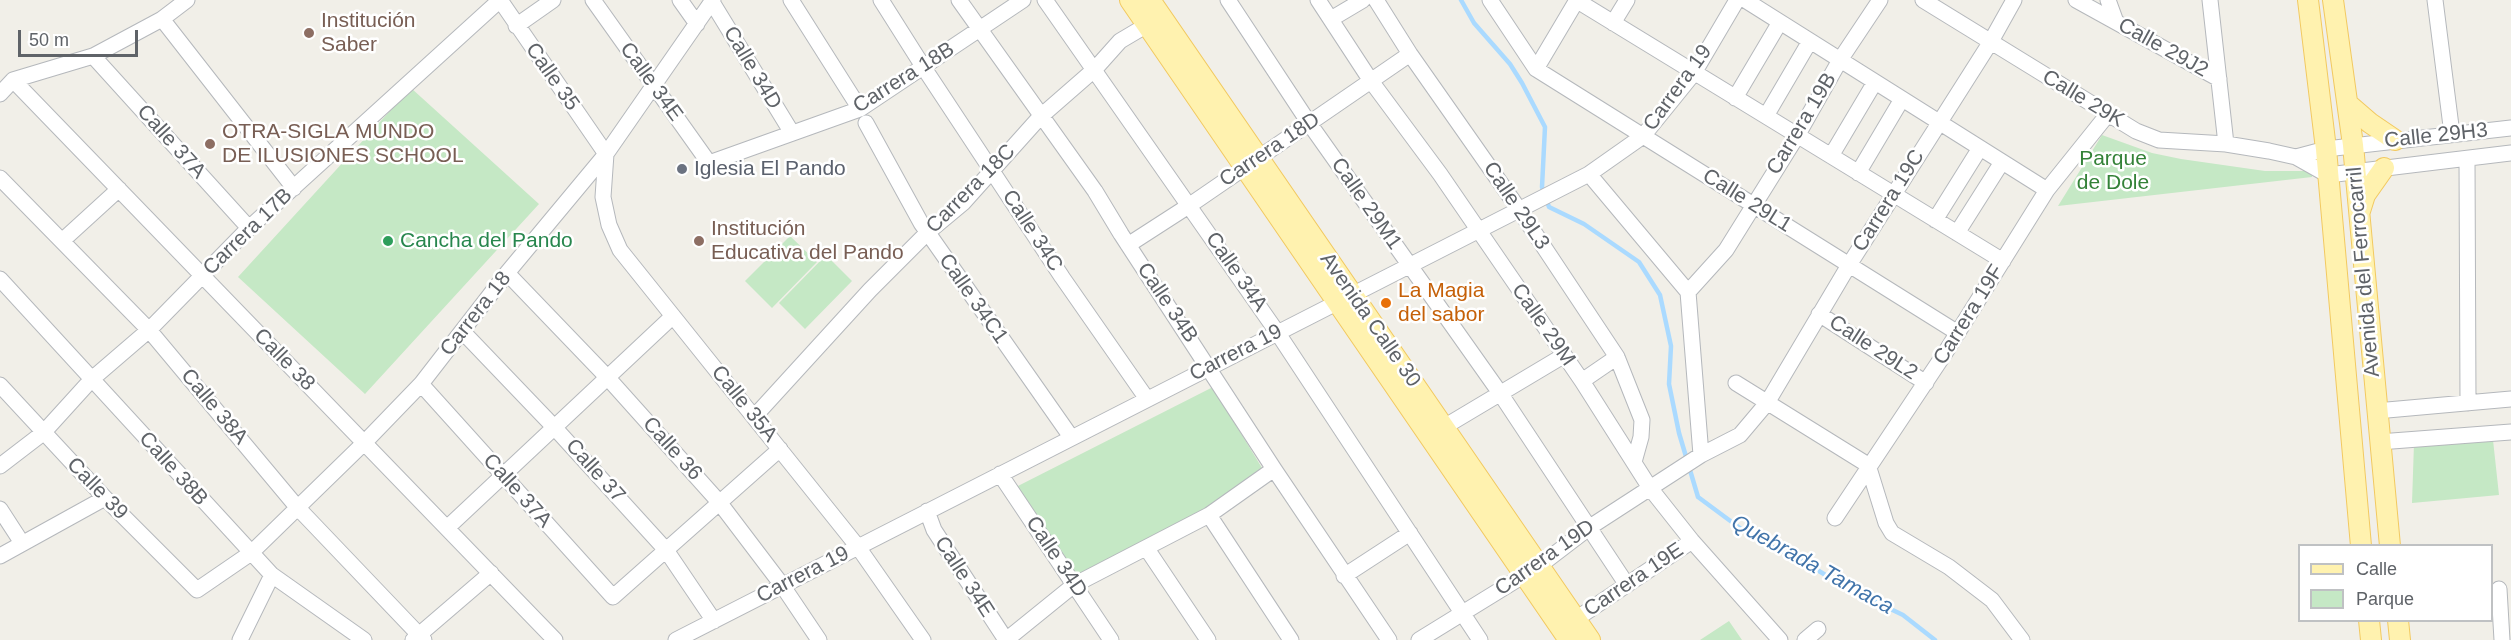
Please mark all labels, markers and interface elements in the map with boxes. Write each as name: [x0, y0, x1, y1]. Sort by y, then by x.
place label: Institución Saber: [321, 8, 416, 58]
street label: Calle 29J2: [2113, 13, 2213, 83]
scale bar: [21, 18, 141, 56]
street label: Calle 34D: [717, 22, 787, 114]
marker: Institución Saber: [302, 26, 316, 40]
text: 50 m: [29, 30, 69, 50]
street label: Carrera 18B: [849, 37, 959, 119]
street label: Calle 35: [520, 38, 584, 116]
street label: Calle 34E: [614, 38, 688, 126]
street label: Carrera 19: [1638, 40, 1718, 136]
street label: Calle 29K: [2037, 65, 2129, 133]
street label: Carrera 19B: [1762, 68, 1842, 180]
street label: Calle 37A: [131, 100, 211, 184]
street label: Carrera 18D: [1215, 107, 1325, 193]
street label: Calle 29H3: [2383, 118, 2489, 154]
place label: OTRA-SIGLA MUNDO DE ILUSIONES SCHOOL: [222, 119, 464, 169]
marker: OTRA-SIGLA MUNDO DE ILUSIONES SCHOOL: [203, 137, 217, 151]
street label: Carrera 18C: [921, 139, 1021, 239]
street label: Carrera 19C: [1848, 145, 1930, 257]
park label: Parque de Dole: [2077, 146, 2149, 196]
street label: Calle 29M1: [1325, 153, 1407, 255]
place label: Iglesia El Pando: [694, 156, 846, 182]
street label: Calle 29L3: [1477, 157, 1555, 255]
marker: Iglesia El Pando: [675, 162, 689, 176]
street label: Calle 29L1: [1698, 164, 1796, 238]
street label: Avenida del Ferrocarril: [2342, 166, 2386, 378]
street label: Carrera 17B: [198, 183, 298, 281]
street label: Calle 34C: [996, 185, 1068, 277]
place label: Institución Educativa del Pando: [711, 216, 904, 266]
street label: Calle 34A: [1200, 227, 1272, 317]
place label: Cancha del Pando: [400, 228, 573, 254]
marker: Cancha del Pando: [381, 234, 395, 248]
marker: Institución Educativa del Pando: [692, 234, 706, 248]
street label: Avenida Calle 30: [1314, 248, 1426, 392]
street label: Calle 34C1: [933, 249, 1013, 349]
street label: Calle 34B: [1131, 258, 1203, 348]
street label: Carrera 19F: [1928, 260, 2010, 370]
street label: Carrera 18: [435, 267, 517, 361]
place label: La Magia del sabor: [1398, 278, 1484, 328]
street label: Calle 29M: [1506, 279, 1580, 371]
marker: La Magia del sabor: [1379, 296, 1393, 310]
street label: Calle 29L2: [1824, 310, 1922, 386]
street label: Carrera 19: [1186, 319, 1286, 387]
street label: Calle 38: [248, 324, 320, 396]
street label: Calle 35A: [706, 361, 782, 447]
street label: Calle 38A: [175, 364, 253, 450]
street label: Calle 36: [637, 412, 707, 486]
street label: Calle 38B: [133, 427, 213, 511]
street label: Calle 37: [560, 434, 630, 508]
street label: Calle 37A: [477, 449, 557, 533]
street label: Calle 39: [61, 453, 133, 525]
water label: Quebrada Tamaca: [1726, 509, 1898, 621]
street label: Calle 34D: [1020, 512, 1092, 602]
street label: Carrera 19D: [1490, 515, 1600, 601]
street label: Calle 34E: [929, 532, 999, 622]
street label: Carrera 19E: [1580, 538, 1688, 622]
street label: Carrera 19: [753, 541, 853, 609]
legend: [2298, 544, 2493, 622]
text: Calle: [2356, 559, 2397, 579]
text: Parque: [2356, 589, 2414, 609]

